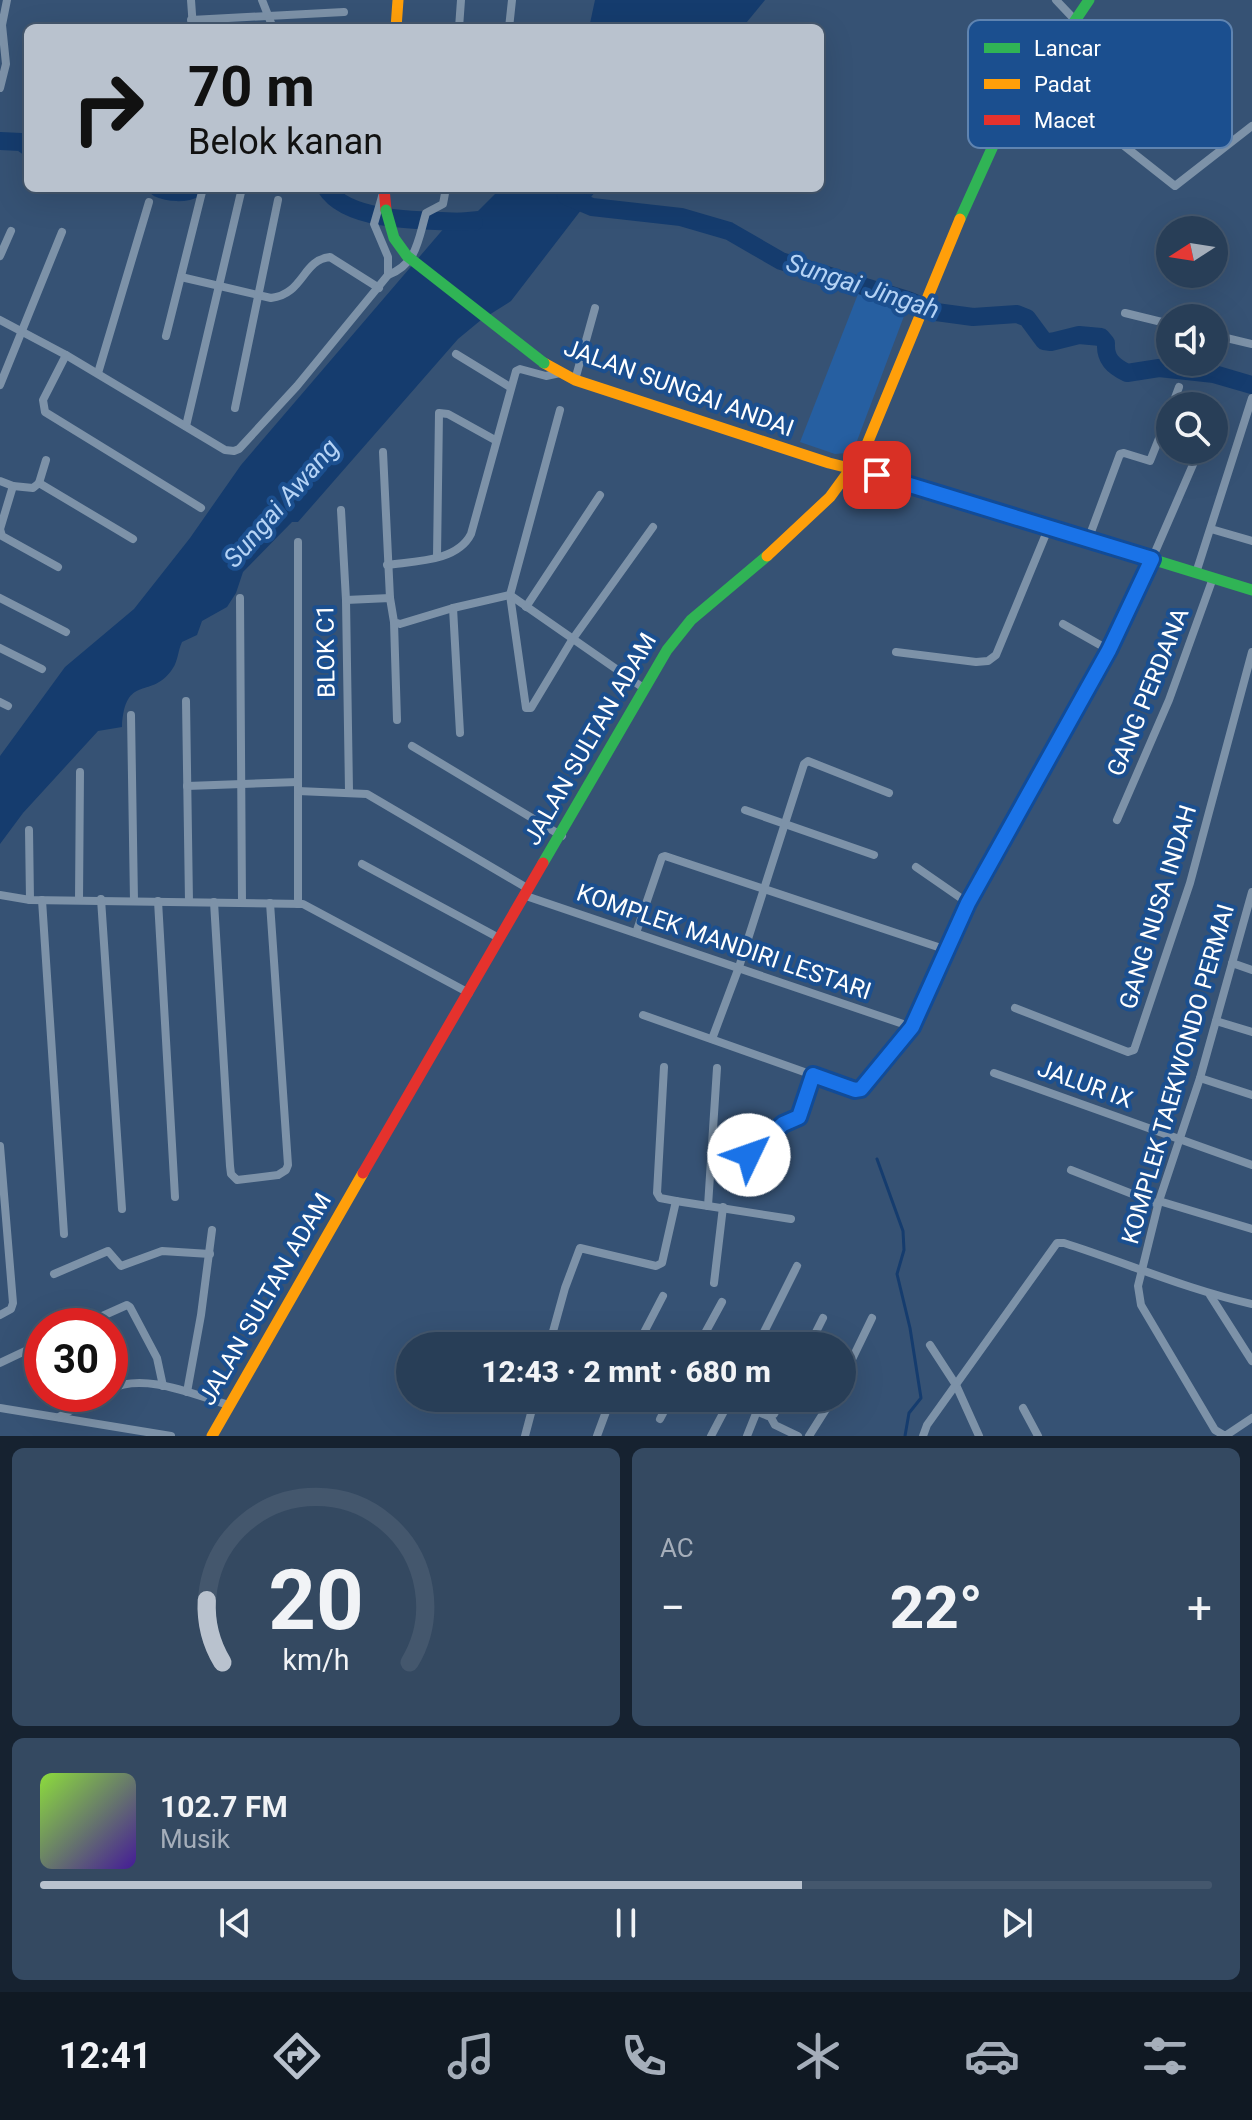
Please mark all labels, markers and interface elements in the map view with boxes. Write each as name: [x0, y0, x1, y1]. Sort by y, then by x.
legend: [968, 20, 1232, 148]
text: Lancar: [1034, 36, 1101, 61]
text: 70 m: [188, 54, 315, 120]
icon: right: [56, 56, 160, 160]
text: Padat: [1034, 72, 1091, 97]
text: Macet: [1034, 108, 1096, 133]
text: Belok kanan: [188, 121, 383, 163]
north arrow: [1156, 216, 1228, 288]
map controls: [1156, 216, 1228, 464]
water label: Sungai Jingah: [783, 247, 943, 325]
button: sound: [1156, 304, 1228, 376]
street label: JALAN SUNGAI ANDAI: [560, 333, 798, 443]
button: search: [1156, 392, 1228, 464]
water label: Sungai Awang: [217, 433, 345, 573]
pin: [843, 441, 911, 509]
icon: arrive: [855, 453, 899, 497]
street label: GANG PERDANA: [1101, 603, 1195, 780]
street label: BLOK C1: [311, 604, 341, 698]
street label: JALAN SULTAN ADAM: [518, 628, 662, 850]
street label: GANG NUSA INDAH: [1114, 802, 1202, 1012]
street label: KOMPLEK MANDIRI LESTARI: [573, 878, 875, 1006]
street label: KOMPLEK TAEKWONDO PERMAI: [1116, 901, 1240, 1247]
street label: JALUR IX: [1034, 1054, 1136, 1114]
position arrow: [707, 1113, 791, 1197]
street label: JALAN SULTAN ADAM: [193, 1188, 337, 1410]
speed limit sign: 30: [24, 1308, 128, 1412]
text: 12:43 · 2 mnt · 680 m: [481, 1354, 771, 1389]
text: AC: [660, 1533, 694, 1563]
text: 20: [268, 1552, 364, 1649]
text: 22°: [890, 1572, 983, 1643]
text: −: [660, 1582, 685, 1634]
text: +: [1187, 1582, 1212, 1634]
text: km/h: [282, 1643, 350, 1677]
text: 102.7 FM: [160, 1789, 288, 1824]
text: Musik: [160, 1824, 230, 1854]
icon: previous: [213, 1901, 257, 1945]
icon: pause: [604, 1901, 648, 1945]
icon: next: [995, 1901, 1039, 1945]
icon: directions: [269, 2028, 325, 2084]
icon: music: [443, 2028, 499, 2084]
icon: phone: [616, 2028, 672, 2084]
icon: climate: [790, 2028, 846, 2084]
icon: car: [964, 2028, 1020, 2084]
icon: filters: [1137, 2028, 1193, 2084]
text: 12:41: [59, 2035, 152, 2077]

